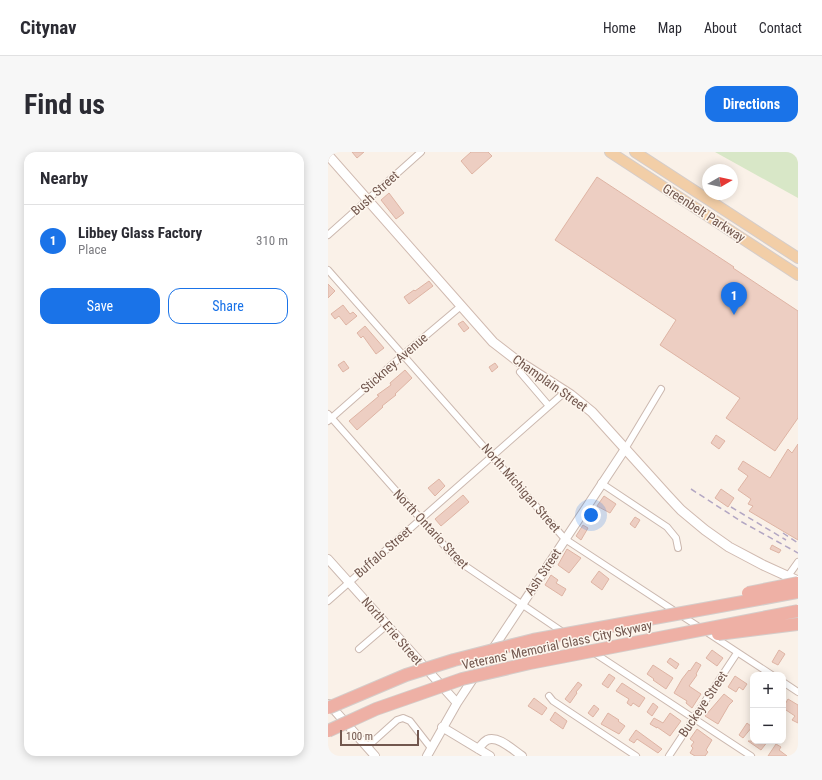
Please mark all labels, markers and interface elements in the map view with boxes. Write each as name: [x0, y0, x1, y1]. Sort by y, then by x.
text: Citynav: [20, 16, 77, 39]
text: Home: [603, 20, 636, 36]
text: Map: [658, 20, 682, 36]
text: About: [704, 20, 737, 36]
text: Contact: [759, 20, 802, 36]
button: Directions: [705, 86, 798, 122]
text: Find us: [24, 88, 105, 121]
north arrow: [702, 164, 738, 200]
text: Nearby: [40, 168, 88, 188]
street label: Bush Street: [348, 168, 402, 218]
street label: Greenbelt Parkway: [660, 181, 749, 246]
text: Libbey Glass Factory: [78, 224, 202, 242]
text: 1: [50, 233, 56, 248]
text: 310 m: [256, 233, 288, 248]
text: Place: [78, 242, 107, 257]
pin: 1: [721, 282, 747, 315]
button: Save: [40, 288, 160, 324]
button: Share: [168, 288, 288, 324]
street label: Stickney Avenue: [358, 330, 430, 396]
street label: Champlain Street: [510, 352, 590, 414]
street label: North Michigan Street: [478, 441, 564, 535]
street label: North Ontario Street: [390, 486, 472, 572]
your location: [581, 505, 601, 525]
street label: Buffalo Street: [351, 523, 415, 581]
street label: Ash Street: [522, 546, 564, 598]
street label: North Erie Street: [358, 594, 426, 668]
street label: Veterans' Memorial Glass City Skyway: [460, 617, 654, 673]
street label: Buckeye Street: [676, 668, 731, 740]
map controls: [750, 672, 786, 744]
button: +: [750, 672, 786, 708]
button: −: [750, 708, 786, 744]
scale bar: [340, 728, 419, 747]
text: 100 m: [346, 730, 373, 743]

